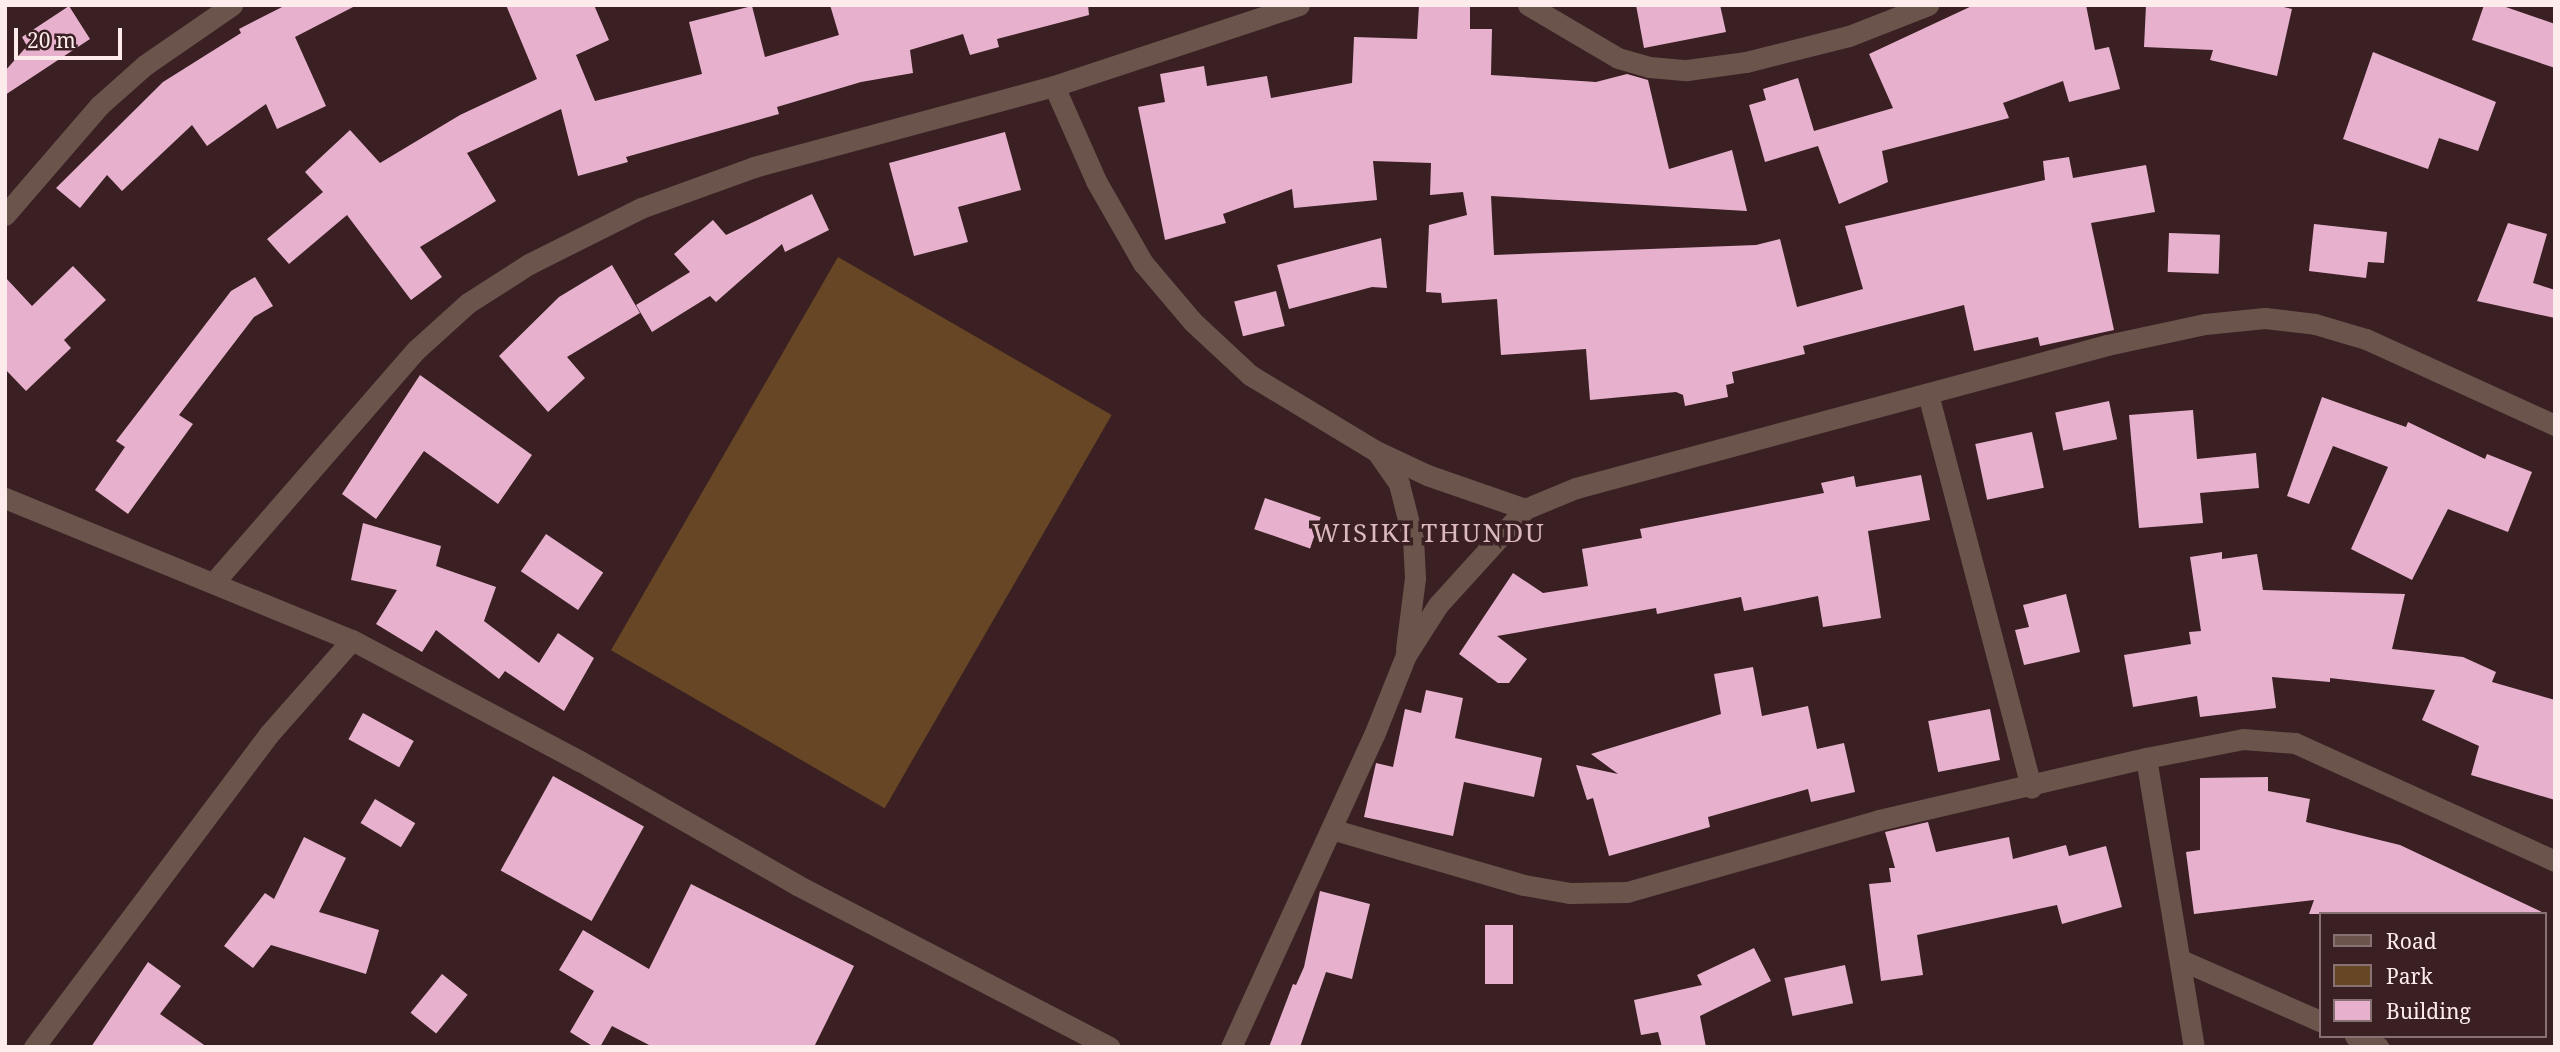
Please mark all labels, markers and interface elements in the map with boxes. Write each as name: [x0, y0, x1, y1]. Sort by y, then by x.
scale bar: [18, 14, 126, 58]
text: 20 m: [27, 26, 76, 54]
district label: WISIKI THUNDU: [1314, 517, 1544, 549]
legend: [2318, 912, 2546, 1038]
text: Road: [2386, 927, 2437, 955]
text: Park: [2386, 962, 2433, 990]
text: Building: [2386, 997, 2471, 1025]

